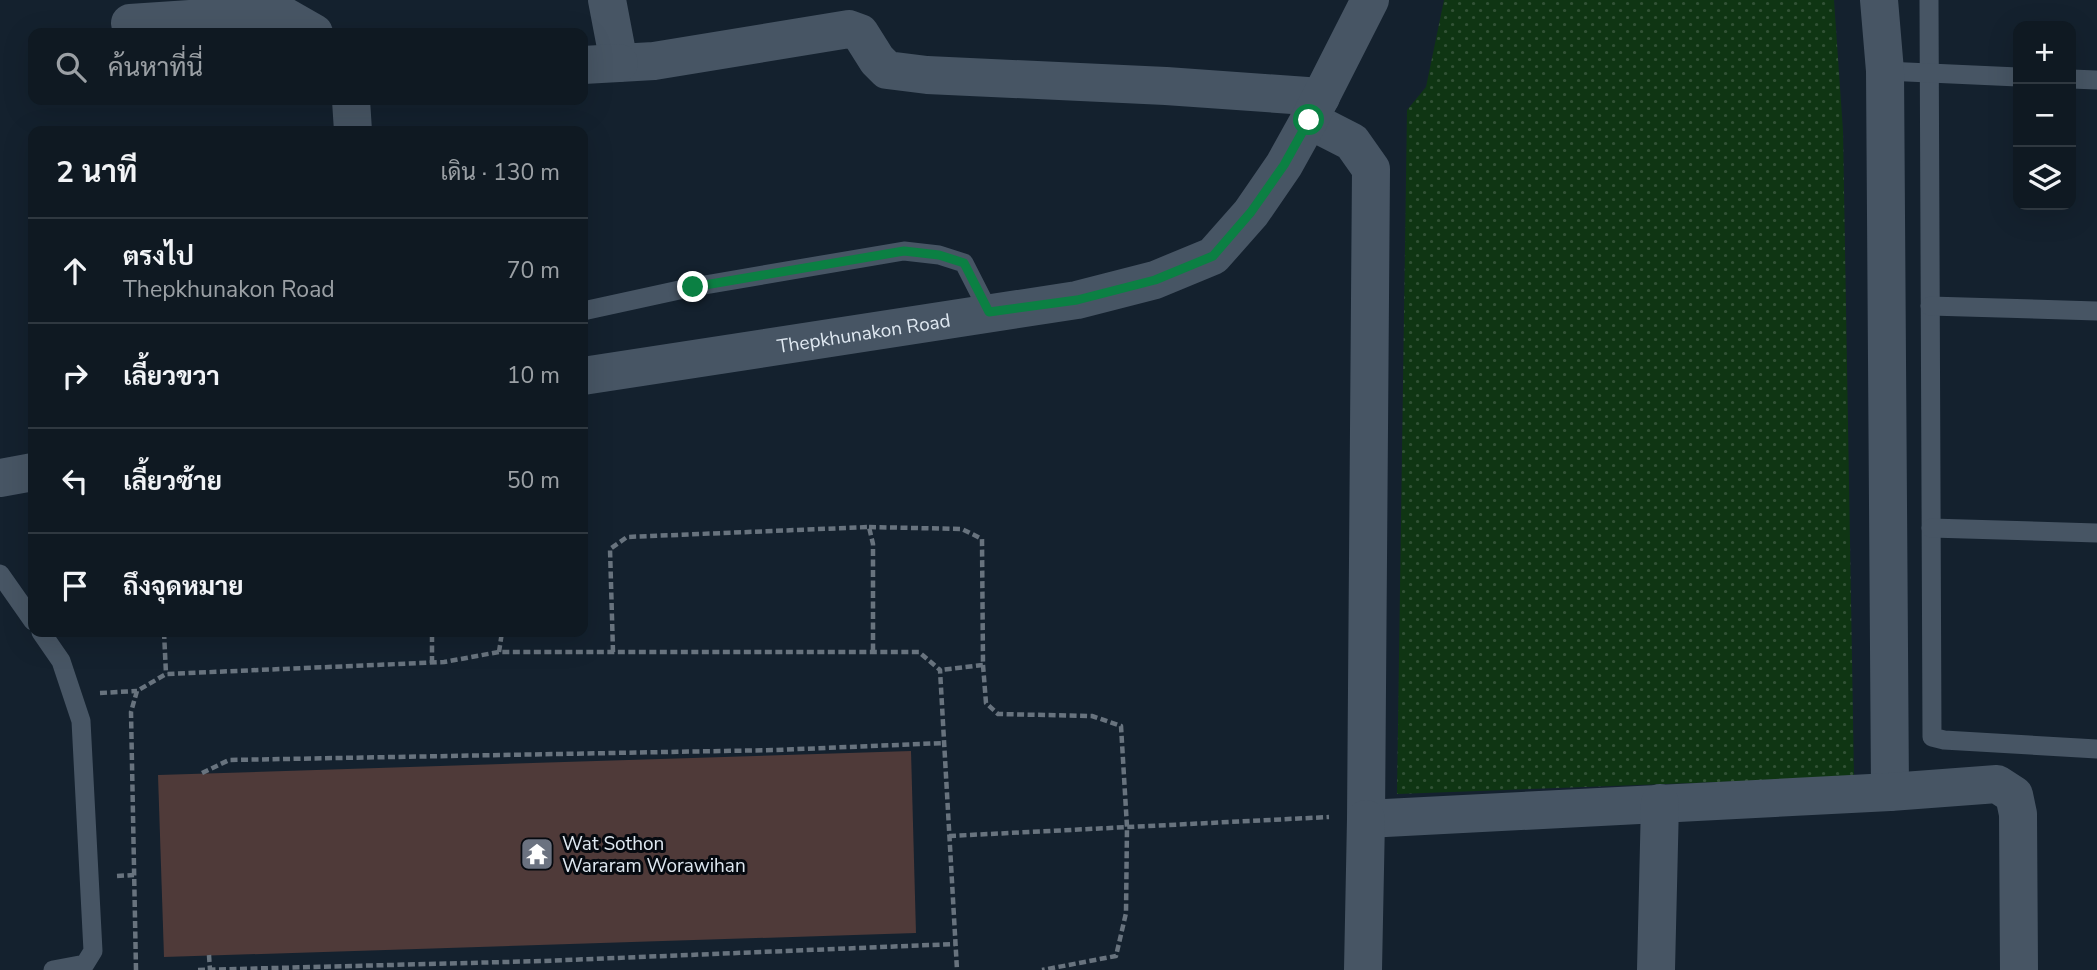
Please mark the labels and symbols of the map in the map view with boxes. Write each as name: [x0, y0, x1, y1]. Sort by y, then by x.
route start: [1293, 104, 1324, 135]
route end: [677, 271, 708, 302]
street label: Thepkhunakon Road: [775, 308, 952, 360]
place label: Wat Sothon Wararam Worawihan: [562, 831, 746, 879]
temple icon: Wat Sothon Wararam Worawihan: [518, 835, 556, 873]

